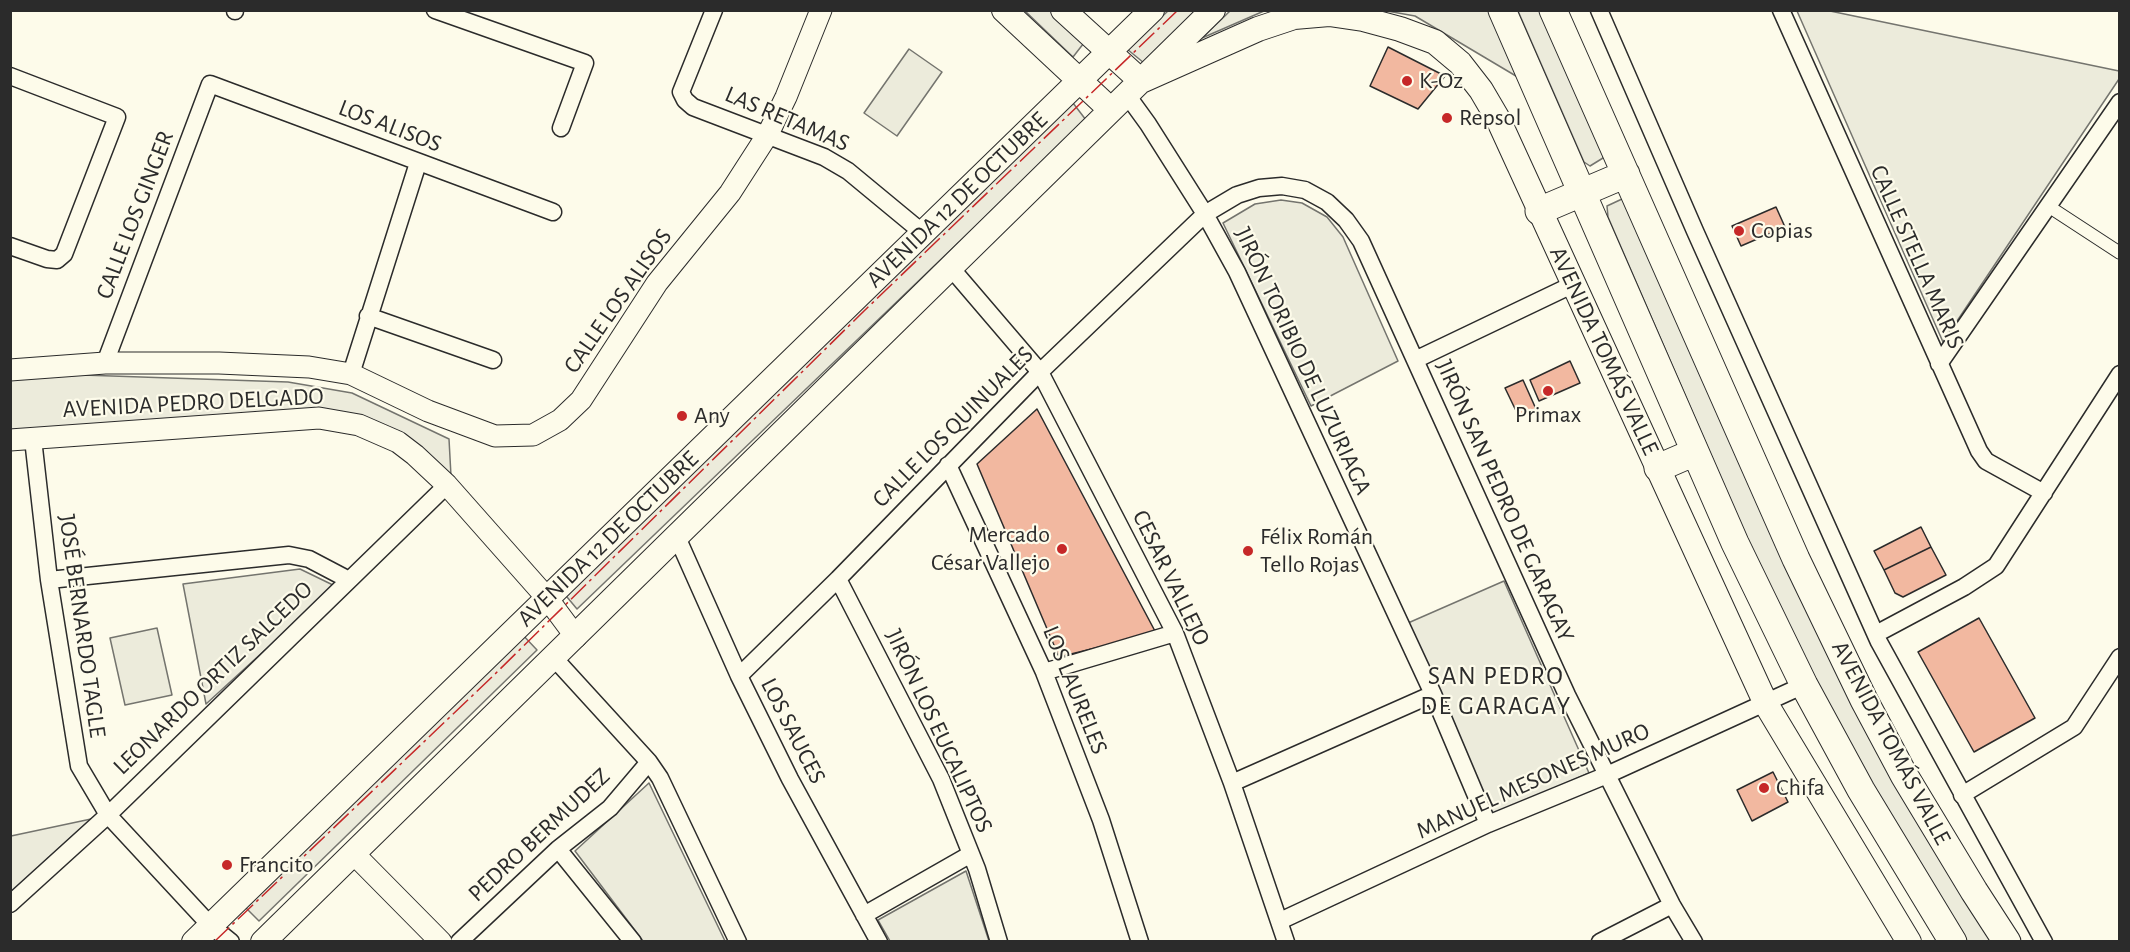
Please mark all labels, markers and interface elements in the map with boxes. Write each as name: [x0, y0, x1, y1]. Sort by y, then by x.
place label: K-Oz: [1419, 67, 1463, 95]
marker: K-Oz: [1400, 74, 1414, 88]
street label: LAS RETAMAS: [720, 80, 854, 158]
street label: LOS ALISOS: [334, 93, 446, 159]
place label: Repsol: [1459, 104, 1521, 132]
street label: AVENIDA 12 DE OCTUBRE: [860, 106, 1054, 294]
marker: Repsol: [1440, 111, 1454, 125]
street label: CALLE LOS GINGER: [90, 127, 180, 303]
street label: CALLE STELLA MARIS: [1864, 161, 1970, 353]
place label: Copias: [1751, 217, 1813, 245]
street label: CALLE LOS ALISOS: [558, 223, 678, 379]
street label: JIRÓN TORIBIO DE LUZURIAGA: [1228, 223, 1378, 499]
marker: Copias: [1732, 224, 1746, 238]
street label: AVENIDA TOMÁS VALLE: [1543, 242, 1665, 460]
street label: CALLE LOS QUINUALES: [866, 340, 1040, 514]
street label: JIRÓN SAN PEDRO DE GARAGAY: [1430, 355, 1580, 647]
street label: AVENIDA PEDRO DELGADO: [62, 382, 324, 424]
marker: Primax: [1541, 384, 1555, 398]
place label: Primax: [1515, 401, 1581, 429]
place label: Any: [694, 402, 730, 430]
marker: Any: [675, 409, 689, 423]
street label: AVENIDA 12 DE OCTUBRE: [511, 445, 705, 633]
street label: CESAR VALLEJO: [1126, 506, 1216, 650]
street label: JOSÉ BERNARDO TAGLE: [52, 513, 112, 739]
place label: Mercado César Vallejo: [931, 521, 1050, 577]
place label: Félix Román Tello Rojas: [1260, 523, 1373, 579]
marker: Mercado César Vallejo: [1055, 542, 1069, 556]
marker: Félix Román Tello Rojas: [1241, 544, 1255, 558]
street label: LEONARDO ORTIZ SALCEDO: [107, 575, 319, 781]
street label: LOS LAURELES: [1036, 622, 1114, 758]
street label: JIRÓN LOS EUCALIPTOS: [879, 625, 999, 837]
street label: AVENIDA TOMÁS VALLE: [1825, 636, 1957, 850]
district label: SAN PEDRO DE GARAGAY: [1420, 660, 1572, 722]
street label: LOS SAUCES: [754, 673, 832, 789]
street label: MANUEL MESONES MURO: [1412, 717, 1654, 845]
street label: PEDRO BERMUDEZ: [462, 762, 616, 908]
place label: Chifa: [1776, 774, 1825, 802]
marker: Chifa: [1757, 781, 1771, 795]
place label: Francito: [239, 851, 313, 879]
marker: Francito: [220, 858, 234, 872]

